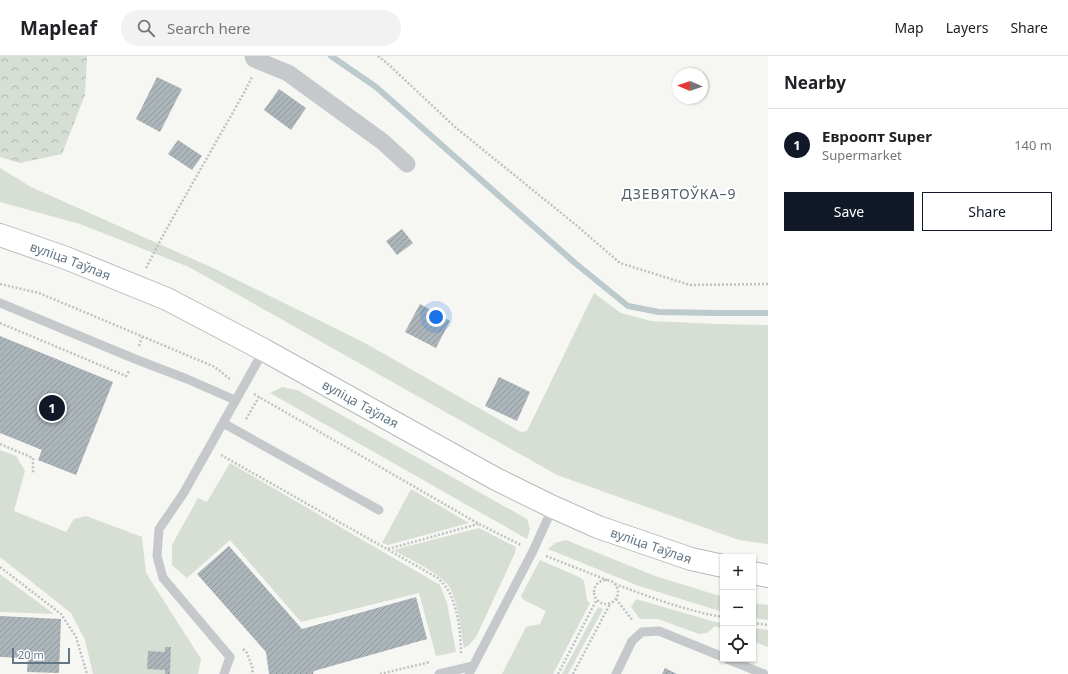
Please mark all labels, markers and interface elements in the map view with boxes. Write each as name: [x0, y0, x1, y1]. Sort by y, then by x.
search box: [121, 10, 401, 46]
text: Mapleaf: [20, 15, 97, 41]
icon: search: [135, 17, 157, 39]
text: Search here: [167, 18, 251, 38]
text: Map: [895, 18, 924, 37]
text: Layers: [946, 18, 988, 37]
text: Share: [1010, 18, 1048, 37]
north arrow: [672, 68, 708, 104]
text: Nearby: [784, 71, 846, 94]
text: Евроопт Super: [822, 126, 932, 146]
text: 1: [793, 136, 801, 154]
text: 140 m: [1014, 136, 1052, 154]
text: Supermarket: [822, 146, 902, 164]
district label: ДЗЕВЯТОЎКА–9: [621, 184, 737, 203]
button: Save: [784, 192, 914, 231]
button: Share: [922, 192, 1052, 231]
street label: вуліца Таўлая: [28, 237, 113, 284]
your location: [426, 307, 446, 327]
street label: вуліца Таўлая: [319, 375, 402, 432]
pin: 1: [39, 393, 65, 423]
street label: вуліца Таўлая: [608, 523, 694, 568]
map controls: [720, 554, 756, 662]
button: +: [720, 554, 756, 590]
button: −: [720, 590, 756, 626]
button: locate: [720, 626, 756, 662]
scale bar: [12, 646, 70, 665]
text: 20 m: [18, 647, 44, 662]

